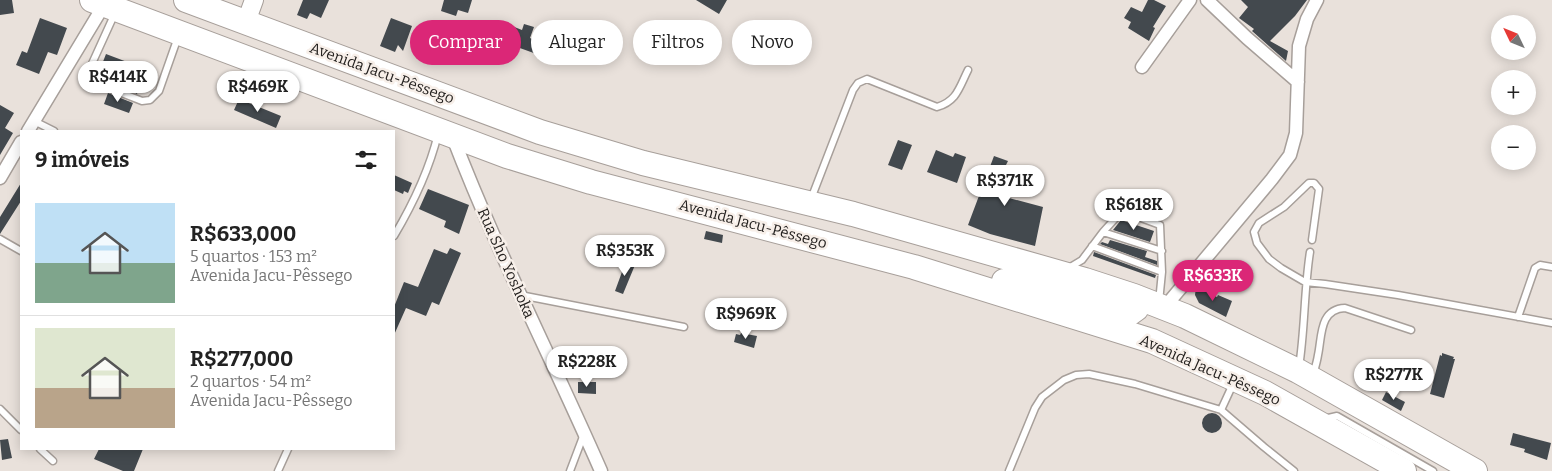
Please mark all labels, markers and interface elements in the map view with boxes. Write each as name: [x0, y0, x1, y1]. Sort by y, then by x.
north arrow: [1491, 15, 1536, 60]
map controls: [1491, 15, 1536, 170]
chip: Comprar: [410, 20, 521, 65]
chip: Alugar: [531, 20, 623, 65]
chip: Filtros: [633, 20, 722, 65]
chip: Novo: [732, 20, 812, 65]
street label: Avenida Jacu-Pêssego: [307, 38, 457, 108]
pin: R$414K: [77, 61, 159, 103]
text: R$414K: [89, 67, 147, 86]
pin: R$469K: [217, 70, 299, 113]
button: +: [1491, 70, 1536, 115]
text: R$469K: [228, 77, 288, 96]
button: −: [1491, 125, 1536, 170]
icon: filters: [352, 146, 380, 174]
text: 9 imóveis: [35, 147, 129, 173]
pin: R$371K: [964, 164, 1046, 207]
text: R$371K: [977, 171, 1033, 190]
pin: R$618K: [1093, 188, 1175, 231]
text: R$618K: [1105, 195, 1163, 214]
street label: Avenida Jacu-Pêssego: [677, 196, 829, 252]
street label: Rua Sho Yoshoka: [474, 205, 538, 321]
text: R$633,000: [190, 221, 296, 247]
icon: home: [75, 223, 135, 283]
pin: R$353K: [584, 234, 666, 277]
text: R$353K: [596, 241, 654, 260]
text: 5 quartos · 153 m²: [190, 247, 317, 266]
pin: R$633K: [1172, 260, 1254, 302]
text: Avenida Jacu-Pêssego: [190, 266, 352, 285]
text: R$633K: [1183, 266, 1243, 285]
pin: R$969K: [705, 298, 787, 340]
text: R$969K: [716, 304, 776, 323]
street label: Avenida Jacu-Pêssego: [1137, 331, 1283, 409]
text: R$277,000: [190, 346, 293, 372]
pin: R$228K: [546, 346, 628, 388]
icon: home: [75, 348, 135, 408]
text: R$228K: [557, 352, 617, 371]
pin: R$277K: [1353, 358, 1435, 401]
text: R$277K: [1365, 365, 1423, 384]
text: 2 quartos · 54 m²: [190, 372, 311, 391]
text: Avenida Jacu-Pêssego: [190, 391, 352, 410]

